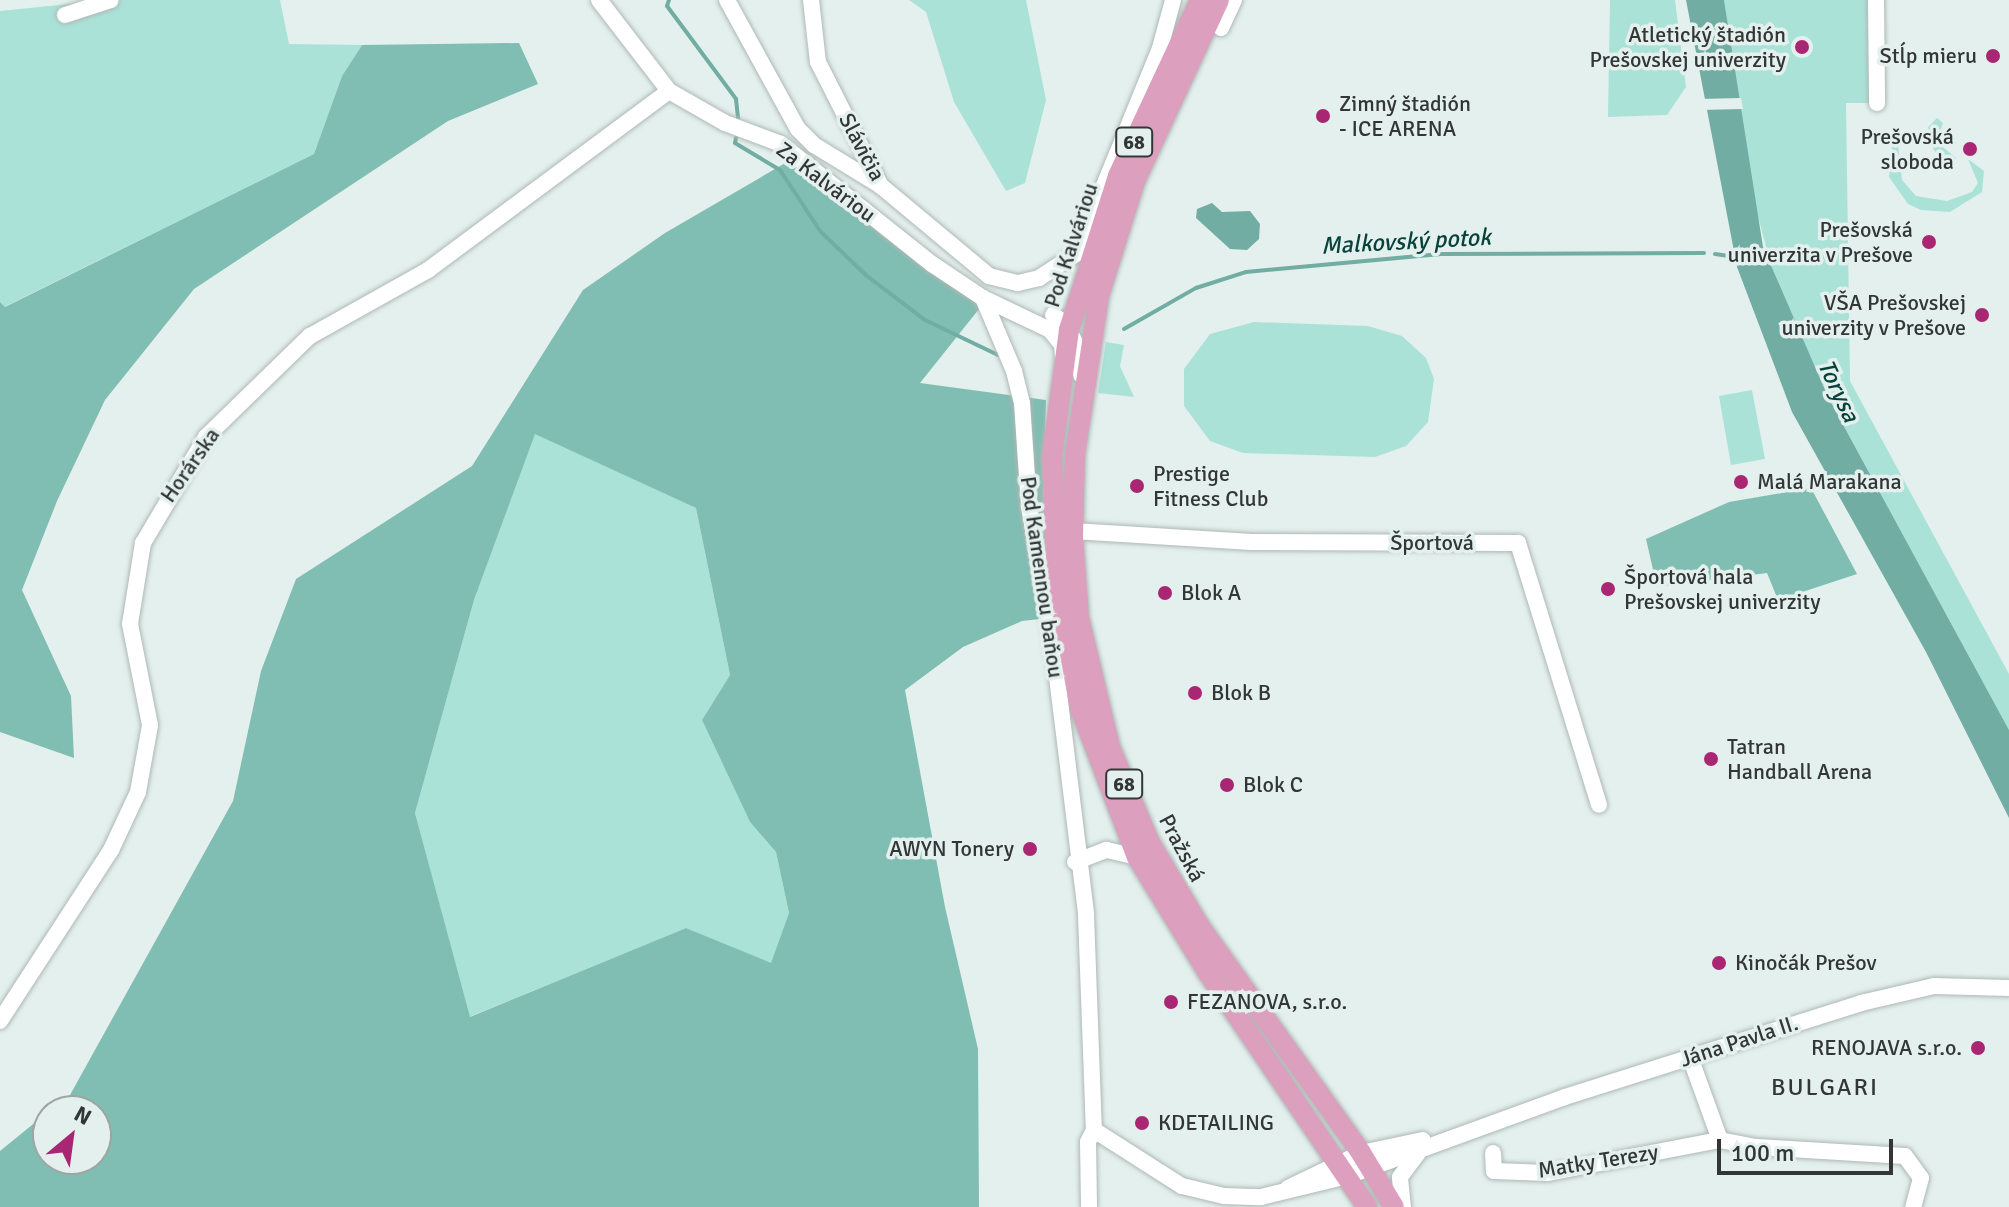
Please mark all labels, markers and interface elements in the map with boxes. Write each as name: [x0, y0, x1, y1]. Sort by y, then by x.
place label: Atletický štadión Prešovskej univerzity: [1590, 21, 1786, 72]
marker: Atletický štadión Prešovskej univerzity: [1793, 38, 1811, 56]
place label: Stĺp mieru: [1879, 43, 1977, 69]
marker: Stĺp mieru: [1984, 47, 2002, 65]
place label: Zimný štadión - ICE ARENA: [1339, 90, 1471, 142]
marker: Zimný štadión - ICE ARENA: [1314, 107, 1332, 125]
street label: Slávičia: [833, 109, 891, 185]
place label: Prešovská sloboda: [1860, 123, 1954, 174]
road number: 68: [1114, 126, 1154, 158]
street label: Za Kalváriou: [771, 136, 881, 228]
marker: Prešovská sloboda: [1961, 140, 1979, 158]
street label: Pod Kalváriou: [1038, 179, 1104, 311]
place label: Prešovská univerzita v Prešove: [1728, 216, 1913, 268]
water label: Malkovský potok: [1320, 223, 1492, 261]
marker: Prešovská univerzita v Prešove: [1920, 233, 1938, 251]
place label: VŠA Prešovskej univerzity v Prešove: [1781, 289, 1966, 340]
marker: VŠA Prešovskej univerzity v Prešove: [1973, 306, 1991, 324]
water label: Torysa: [1811, 355, 1865, 427]
street label: Horárska: [155, 423, 225, 507]
place label: Prestige Fitness Club: [1153, 460, 1268, 512]
place label: Malá Marakana: [1757, 469, 1902, 495]
marker: Malá Marakana: [1732, 473, 1750, 491]
street label: Pod Kamennou baňou: [1015, 475, 1069, 679]
marker: Prestige Fitness Club: [1128, 477, 1146, 495]
street label: Športová: [1390, 530, 1474, 556]
place label: Športová hala Prešovskej univerzity: [1624, 563, 1820, 614]
place label: Blok A: [1181, 580, 1241, 606]
marker: Športová hala Prešovskej univerzity: [1599, 580, 1617, 598]
marker: Blok A: [1156, 584, 1174, 602]
place label: Blok B: [1211, 680, 1271, 706]
marker: Blok B: [1186, 684, 1204, 702]
place label: Tatran Handball Arena: [1727, 733, 1872, 784]
marker: Tatran Handball Arena: [1702, 750, 1720, 768]
road number: 68: [1104, 768, 1144, 800]
place label: Blok C: [1243, 772, 1303, 798]
marker: Blok C: [1218, 776, 1236, 794]
street label: Pražská: [1153, 810, 1211, 886]
place label: AWYN Tonery: [889, 836, 1014, 862]
marker: AWYN Tonery: [1021, 840, 1039, 858]
place label: Kinočák Prešov: [1735, 950, 1877, 976]
marker: Kinočák Prešov: [1710, 954, 1728, 972]
place label: FEZANOVA, s.r.o.: [1187, 989, 1347, 1015]
marker: FEZANOVA, s.r.o.: [1162, 993, 1180, 1011]
street label: Jána Pavla II.: [1677, 1010, 1801, 1072]
place label: RENOJAVA s.r.o.: [1811, 1035, 1962, 1061]
marker: RENOJAVA s.r.o.: [1969, 1039, 1987, 1057]
district label: BULGARI: [1771, 1074, 1879, 1102]
north arrow: [32, 1095, 112, 1175]
text: N: [70, 1100, 96, 1131]
place label: KDETAILING: [1158, 1110, 1274, 1136]
marker: KDETAILING: [1133, 1114, 1151, 1132]
scale bar: [1721, 1123, 1897, 1173]
street label: Matky Terezy: [1536, 1138, 1660, 1184]
text: 100 m: [1731, 1138, 1794, 1168]

